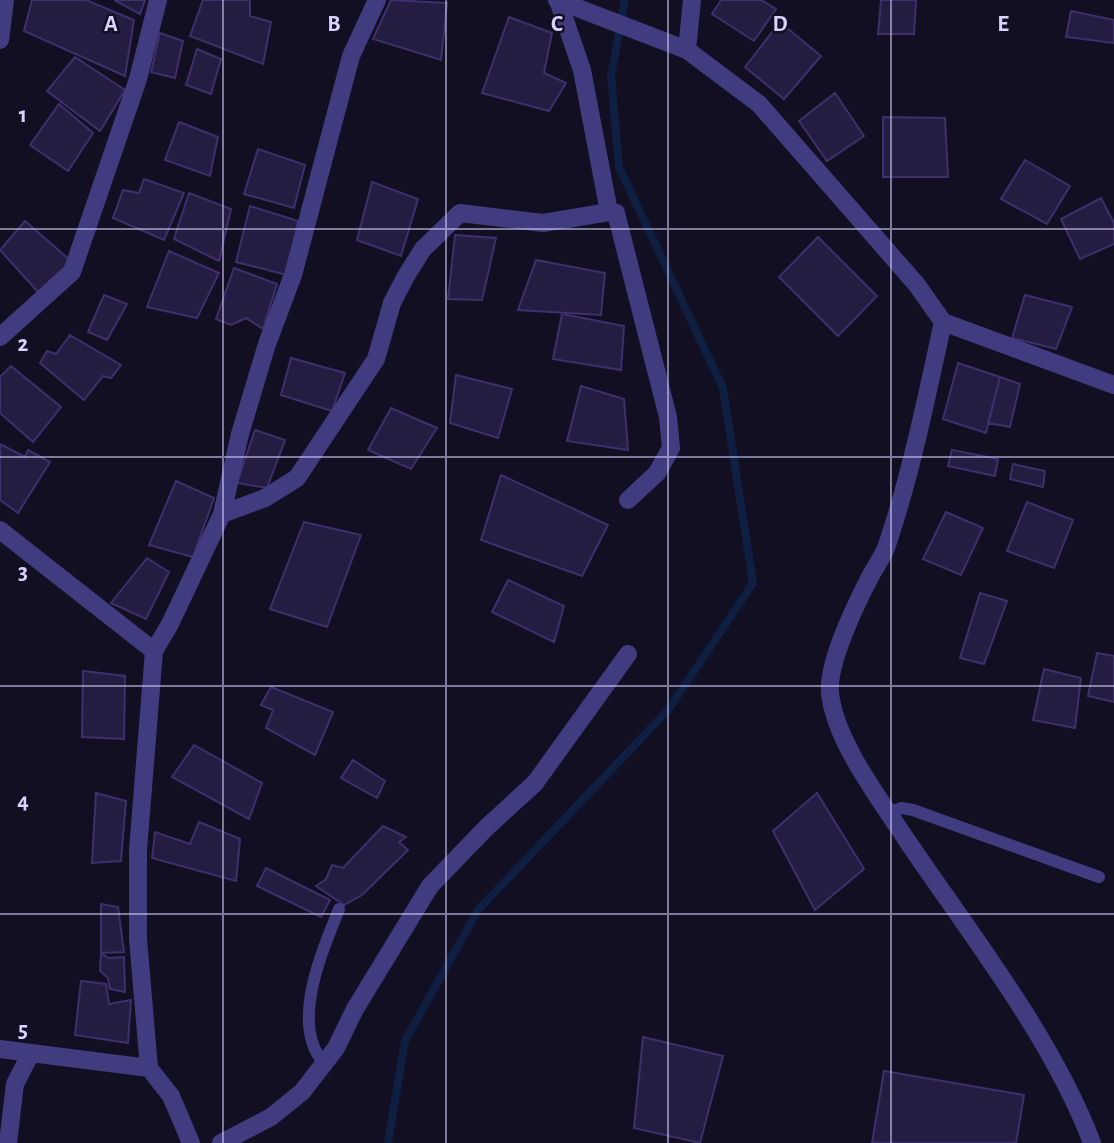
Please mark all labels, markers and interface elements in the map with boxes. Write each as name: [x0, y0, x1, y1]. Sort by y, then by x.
text: A: [104, 13, 118, 36]
text: B: [327, 13, 341, 36]
text: C: [551, 13, 563, 36]
text: D: [772, 13, 788, 36]
text: E: [997, 13, 1009, 36]
text: 1: [19, 104, 27, 127]
text: 2: [18, 333, 29, 356]
text: 3: [18, 561, 28, 584]
text: 4: [17, 790, 29, 813]
text: 5: [18, 1019, 28, 1042]

